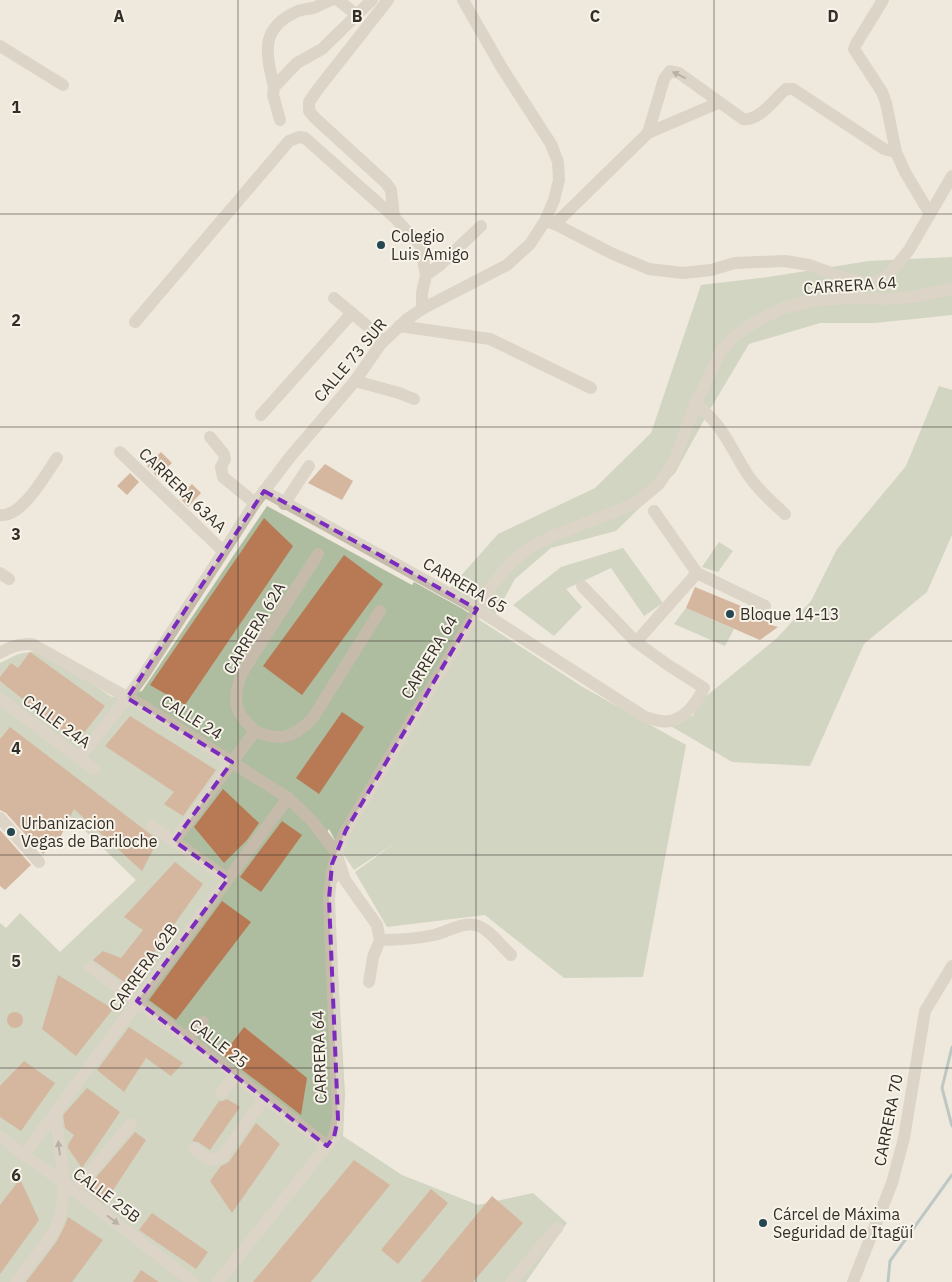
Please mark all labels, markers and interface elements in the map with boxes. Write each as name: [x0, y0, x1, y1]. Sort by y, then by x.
text: A: [114, 6, 125, 26]
text: B: [352, 6, 363, 26]
text: C: [590, 6, 600, 26]
text: D: [827, 6, 839, 26]
one-way arrow: [671, 71, 686, 79]
text: 1: [11, 97, 21, 117]
place label: Colegio Luis Amigo: [391, 226, 469, 264]
marker: Colegio Luis Amigo: [375, 239, 387, 251]
street label: CARRERA 64: [803, 272, 897, 298]
text: 2: [11, 310, 21, 330]
street label: CALLE 73 SUR: [309, 314, 391, 406]
street label: CARRERA 63AA: [135, 443, 231, 537]
text: 3: [11, 524, 21, 544]
street label: CARRERA 65: [420, 553, 510, 617]
street label: CARRERA 62A: [219, 578, 289, 678]
place label: Bloque 14-13: [740, 604, 839, 624]
marker: Bloque 14-13: [724, 608, 736, 620]
street label: CARRERA 64: [396, 612, 462, 702]
street label: CALLE 24A: [19, 690, 95, 752]
street label: CALLE 24: [158, 690, 226, 744]
text: 4: [11, 738, 21, 758]
place label: Urbanizacion Vegas de Bariloche: [21, 813, 158, 851]
marker: Urbanizacion Vegas de Bariloche: [5, 826, 17, 838]
street label: CARRERA 62B: [104, 919, 182, 1015]
text: 5: [11, 951, 21, 971]
street label: CARRERA 64: [307, 1010, 331, 1104]
street label: CALLE 25: [186, 1014, 252, 1072]
street label: CARRERA 70: [869, 1072, 907, 1168]
one-way arrow: [55, 1139, 63, 1155]
street label: CALLE 25B: [69, 1163, 145, 1227]
text: 6: [11, 1165, 21, 1185]
place label: Cárcel de Máxima Seguridad de Itagüí: [773, 1204, 913, 1242]
one-way arrow: [106, 1215, 119, 1226]
marker: Cárcel de Máxima Seguridad de Itagüí: [757, 1217, 769, 1229]

